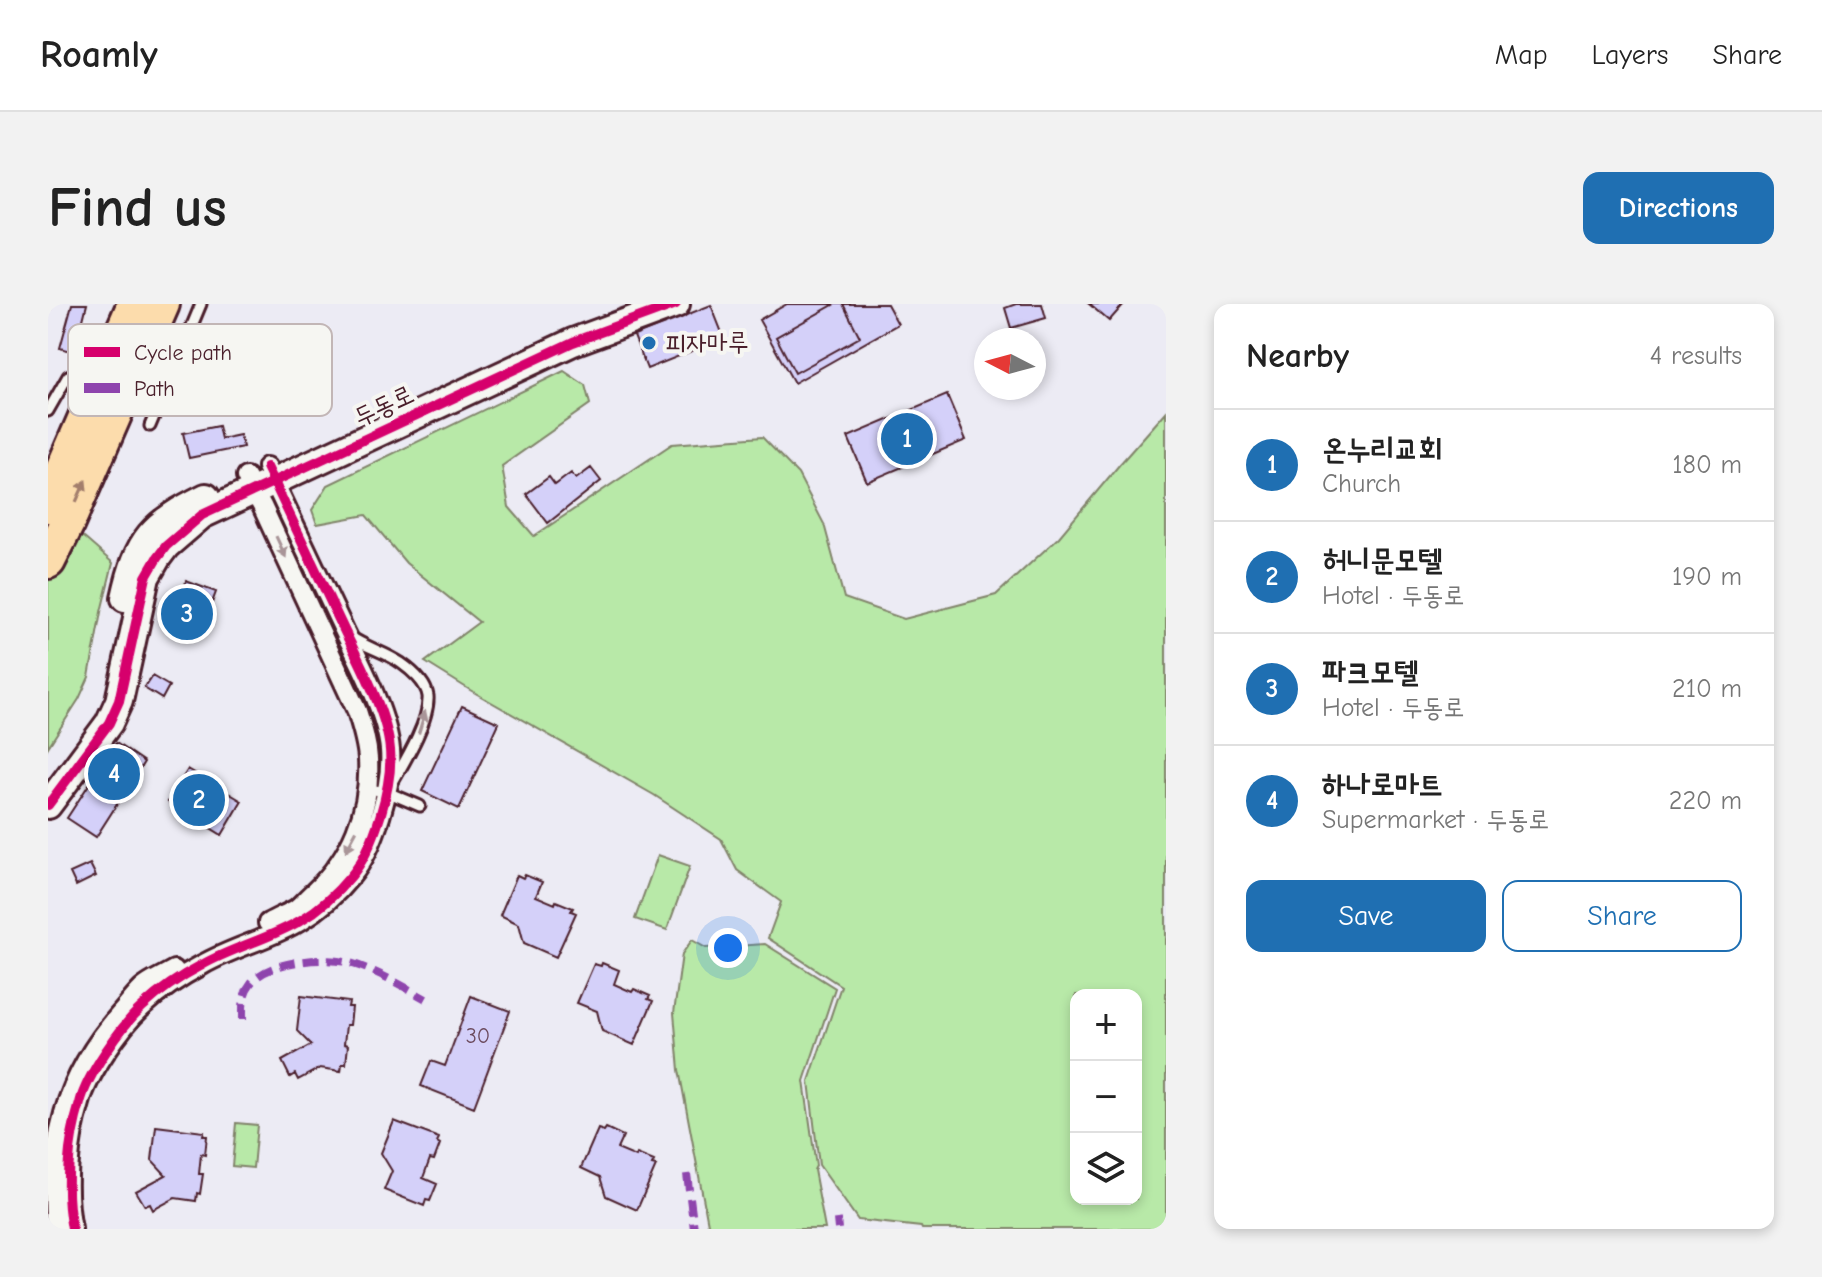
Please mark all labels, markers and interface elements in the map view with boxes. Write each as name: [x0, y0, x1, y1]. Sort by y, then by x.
text: Roamly: [40, 33, 158, 77]
text: Map: [1495, 39, 1548, 71]
text: Layers: [1592, 39, 1668, 71]
text: Share: [1712, 39, 1782, 71]
button: Directions: [1583, 172, 1774, 244]
text: Find us: [48, 176, 227, 240]
legend: [68, 324, 332, 416]
place label: 피자마루: [665, 328, 749, 358]
north arrow: [974, 328, 1046, 400]
marker: 피자마루: [640, 334, 658, 352]
text: Nearby: [1246, 336, 1349, 376]
text: Cycle path: [134, 340, 232, 366]
text: 4 results: [1650, 341, 1742, 371]
text: Path: [134, 376, 175, 402]
street label: 두동로: [349, 379, 419, 433]
pin: 1: [881, 409, 933, 469]
text: 온누리교회: [1322, 432, 1443, 467]
text: 1: [1267, 450, 1277, 480]
text: 180 m: [1672, 450, 1742, 480]
text: Church: [1322, 469, 1401, 499]
one-way arrow: [75, 479, 88, 503]
one-way arrow: [274, 535, 288, 558]
text: 허니문모텔: [1322, 543, 1443, 578]
text: 2: [1266, 562, 1278, 592]
text: 190 m: [1672, 562, 1742, 592]
text: Hotel · 두동로: [1322, 581, 1464, 611]
pin: 3: [161, 584, 213, 644]
text: 파크모텔: [1322, 655, 1419, 690]
text: 3: [1266, 674, 1278, 704]
text: 210 m: [1672, 674, 1742, 704]
text: Hotel · 두동로: [1322, 693, 1464, 723]
one-way arrow: [416, 710, 428, 734]
pin: 4: [88, 744, 140, 804]
text: 하나로마트: [1322, 767, 1443, 802]
pin: 2: [173, 770, 225, 830]
text: 4: [1266, 786, 1278, 816]
text: 220 m: [1669, 786, 1742, 816]
text: Supermarket · 두동로: [1322, 805, 1549, 835]
one-way arrow: [345, 830, 359, 852]
button: Save: [1246, 880, 1486, 952]
button: Share: [1502, 880, 1742, 952]
your location: [708, 928, 748, 968]
map controls: [1070, 989, 1142, 1205]
button: +: [1070, 989, 1142, 1061]
house number: 30: [466, 1023, 490, 1049]
button: −: [1070, 1061, 1142, 1133]
button: layers: [1070, 1133, 1142, 1205]

